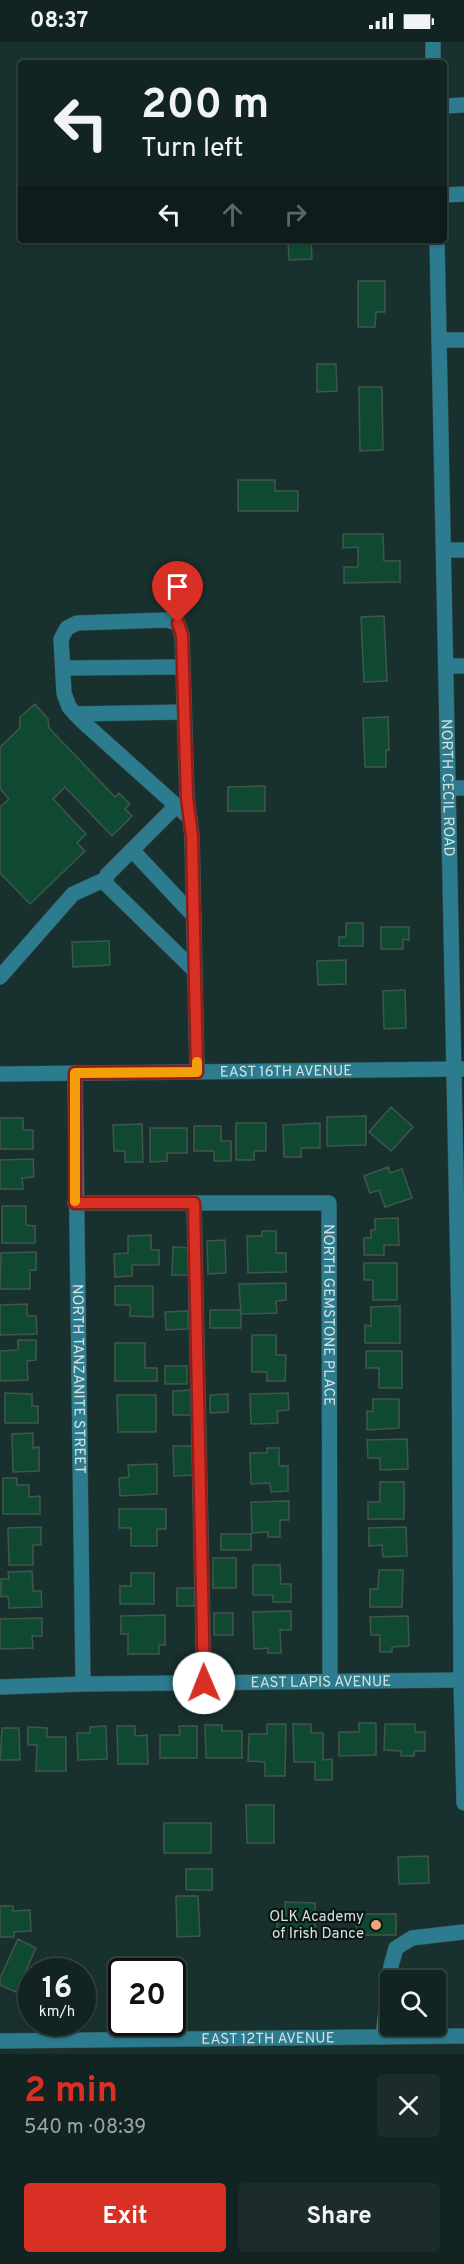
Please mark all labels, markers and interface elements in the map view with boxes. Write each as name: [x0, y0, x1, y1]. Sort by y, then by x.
text: 08:37: [30, 8, 88, 35]
text: 200 m: [141, 80, 269, 133]
icon: left: [42, 84, 120, 162]
text: Turn left: [141, 132, 243, 166]
icon: left: [153, 198, 186, 231]
icon: ahead: [216, 198, 249, 231]
icon: right: [279, 198, 312, 231]
pin: [152, 561, 203, 623]
icon: arrive: [161, 570, 194, 603]
street label: NORTH CECIL ROAD: [436, 719, 458, 857]
street label: EAST 16TH AVENUE: [220, 1062, 352, 1083]
street label: NORTH GEMSTONE PLACE: [318, 1224, 337, 1406]
street label: NORTH TANZANITE STREET: [67, 1284, 88, 1474]
position arrow: [172, 1651, 236, 1715]
street label: EAST LAPIS AVENUE: [250, 1673, 391, 1693]
place label: OLK Academy of Irish Dance: [269, 1908, 364, 1944]
marker: OLK Academy of Irish Dance: [369, 1918, 383, 1932]
speed limit sign: 20: [108, 1958, 186, 2036]
map controls: [380, 1970, 446, 2036]
button: search: [380, 1970, 446, 2036]
text: 16: [42, 1971, 72, 2008]
text: km/h: [39, 2003, 75, 2022]
street label: EAST 12TH AVENUE: [201, 2029, 335, 2050]
text: 2 min: [24, 2069, 118, 2115]
button: close: [377, 2074, 440, 2137]
text: 540 m · 08:39: [24, 2115, 146, 2141]
button: Exit: [24, 2183, 226, 2252]
button: Share: [238, 2183, 440, 2252]

